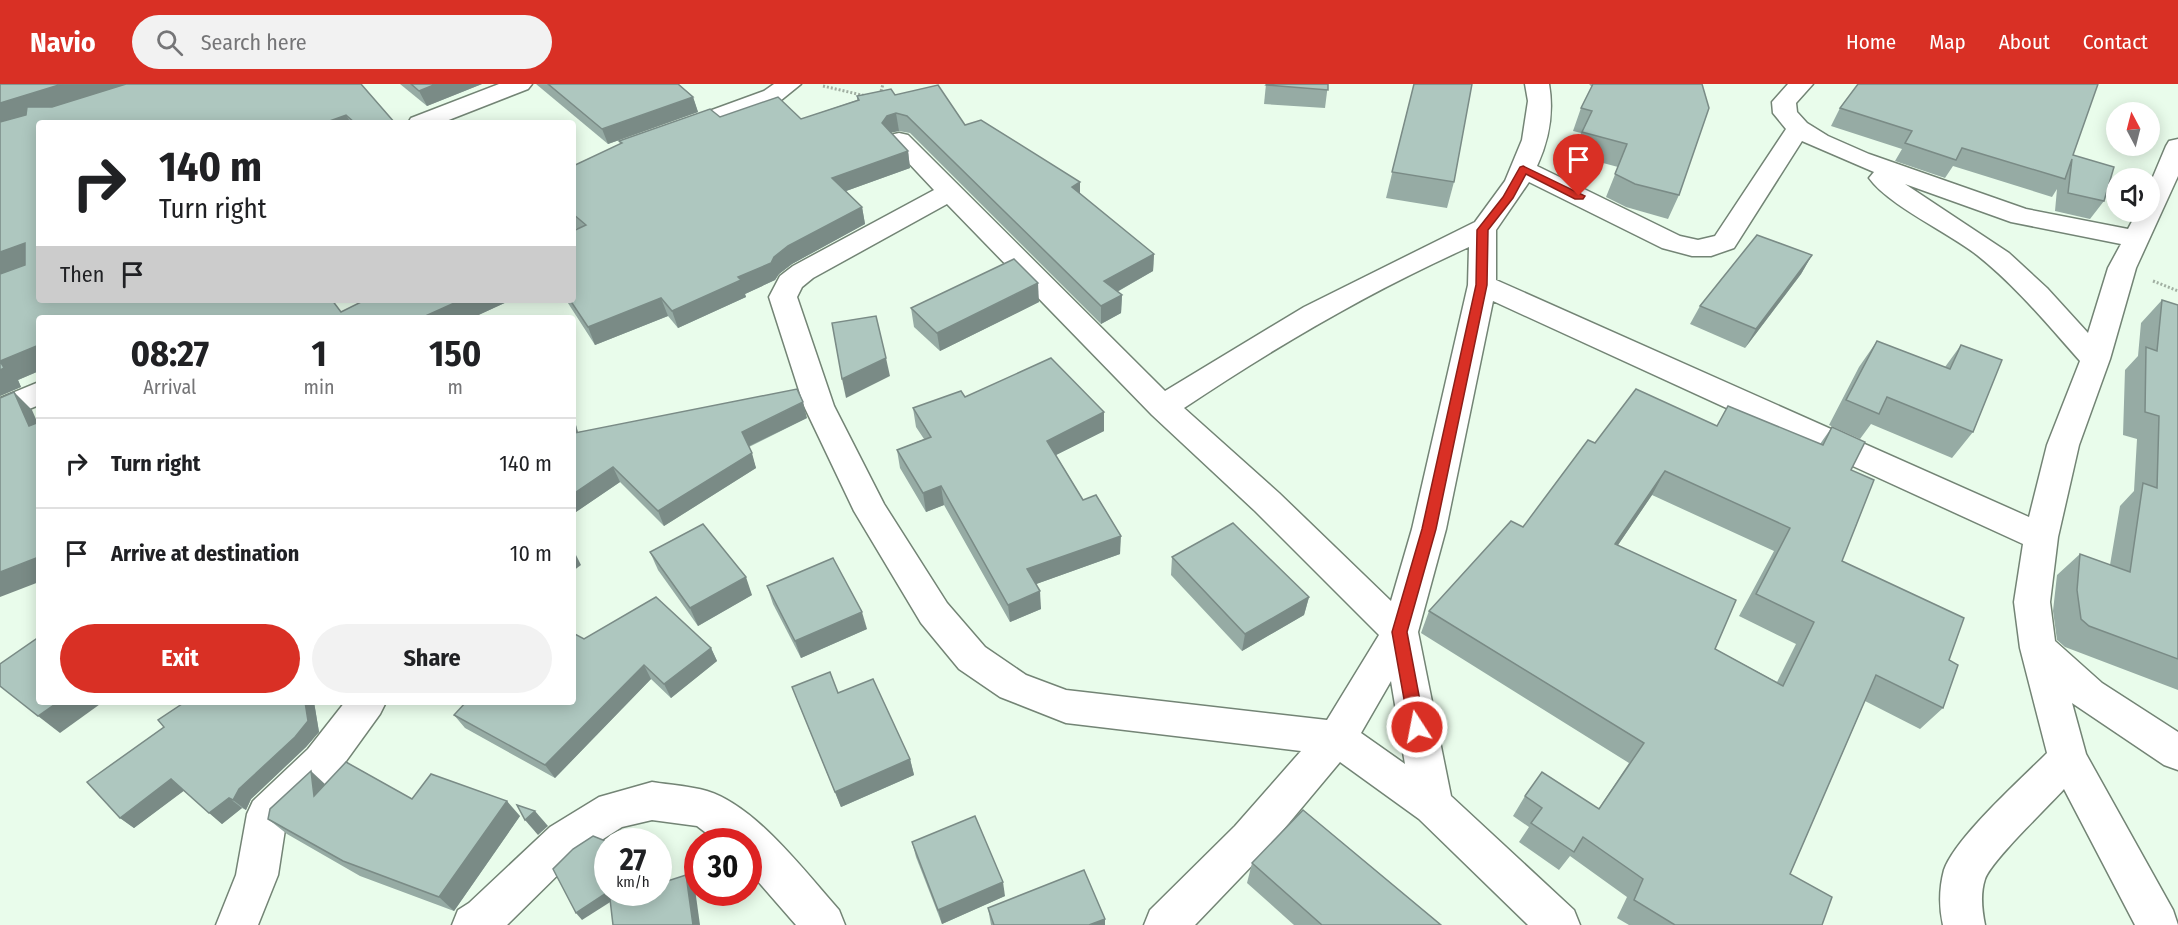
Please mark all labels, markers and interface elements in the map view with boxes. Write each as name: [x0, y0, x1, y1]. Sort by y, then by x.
search box: [132, 15, 552, 69]
text: Navio: [30, 26, 96, 59]
icon: search: [153, 26, 186, 59]
text: Search here: [201, 29, 307, 56]
text: Home: [1846, 29, 1896, 55]
text: Map: [1929, 29, 1966, 55]
text: About: [1999, 29, 2050, 55]
text: Contact: [2083, 29, 2148, 55]
north arrow: [2106, 102, 2160, 156]
map controls: [2106, 102, 2160, 222]
pin: [1553, 134, 1604, 196]
text: 140 m: [159, 142, 262, 192]
icon: arrive: [1562, 143, 1595, 176]
icon: right: [60, 144, 138, 222]
button: sound: [2106, 168, 2160, 222]
text: Turn right: [159, 193, 267, 225]
icon: arrive: [116, 258, 149, 291]
text: Then: [60, 261, 104, 288]
text: 08:27: [130, 332, 209, 376]
text: 1: [311, 332, 327, 376]
text: 150: [429, 332, 482, 376]
text: Arrival: [143, 375, 196, 399]
text: min: [304, 375, 335, 399]
text: m: [448, 375, 463, 399]
icon: right: [60, 447, 93, 480]
text: Turn right: [111, 450, 200, 477]
text: 140 m: [499, 450, 552, 477]
icon: arrive: [60, 537, 93, 570]
text: Arrive at destination: [111, 540, 299, 567]
text: 10 m: [510, 540, 552, 567]
button: Exit: [60, 624, 300, 693]
button: Share: [312, 624, 552, 693]
position arrow: [1385, 695, 1449, 759]
speed limit sign: 30: [684, 828, 762, 906]
text: 27: [620, 842, 646, 878]
text: km/h: [616, 873, 650, 891]

